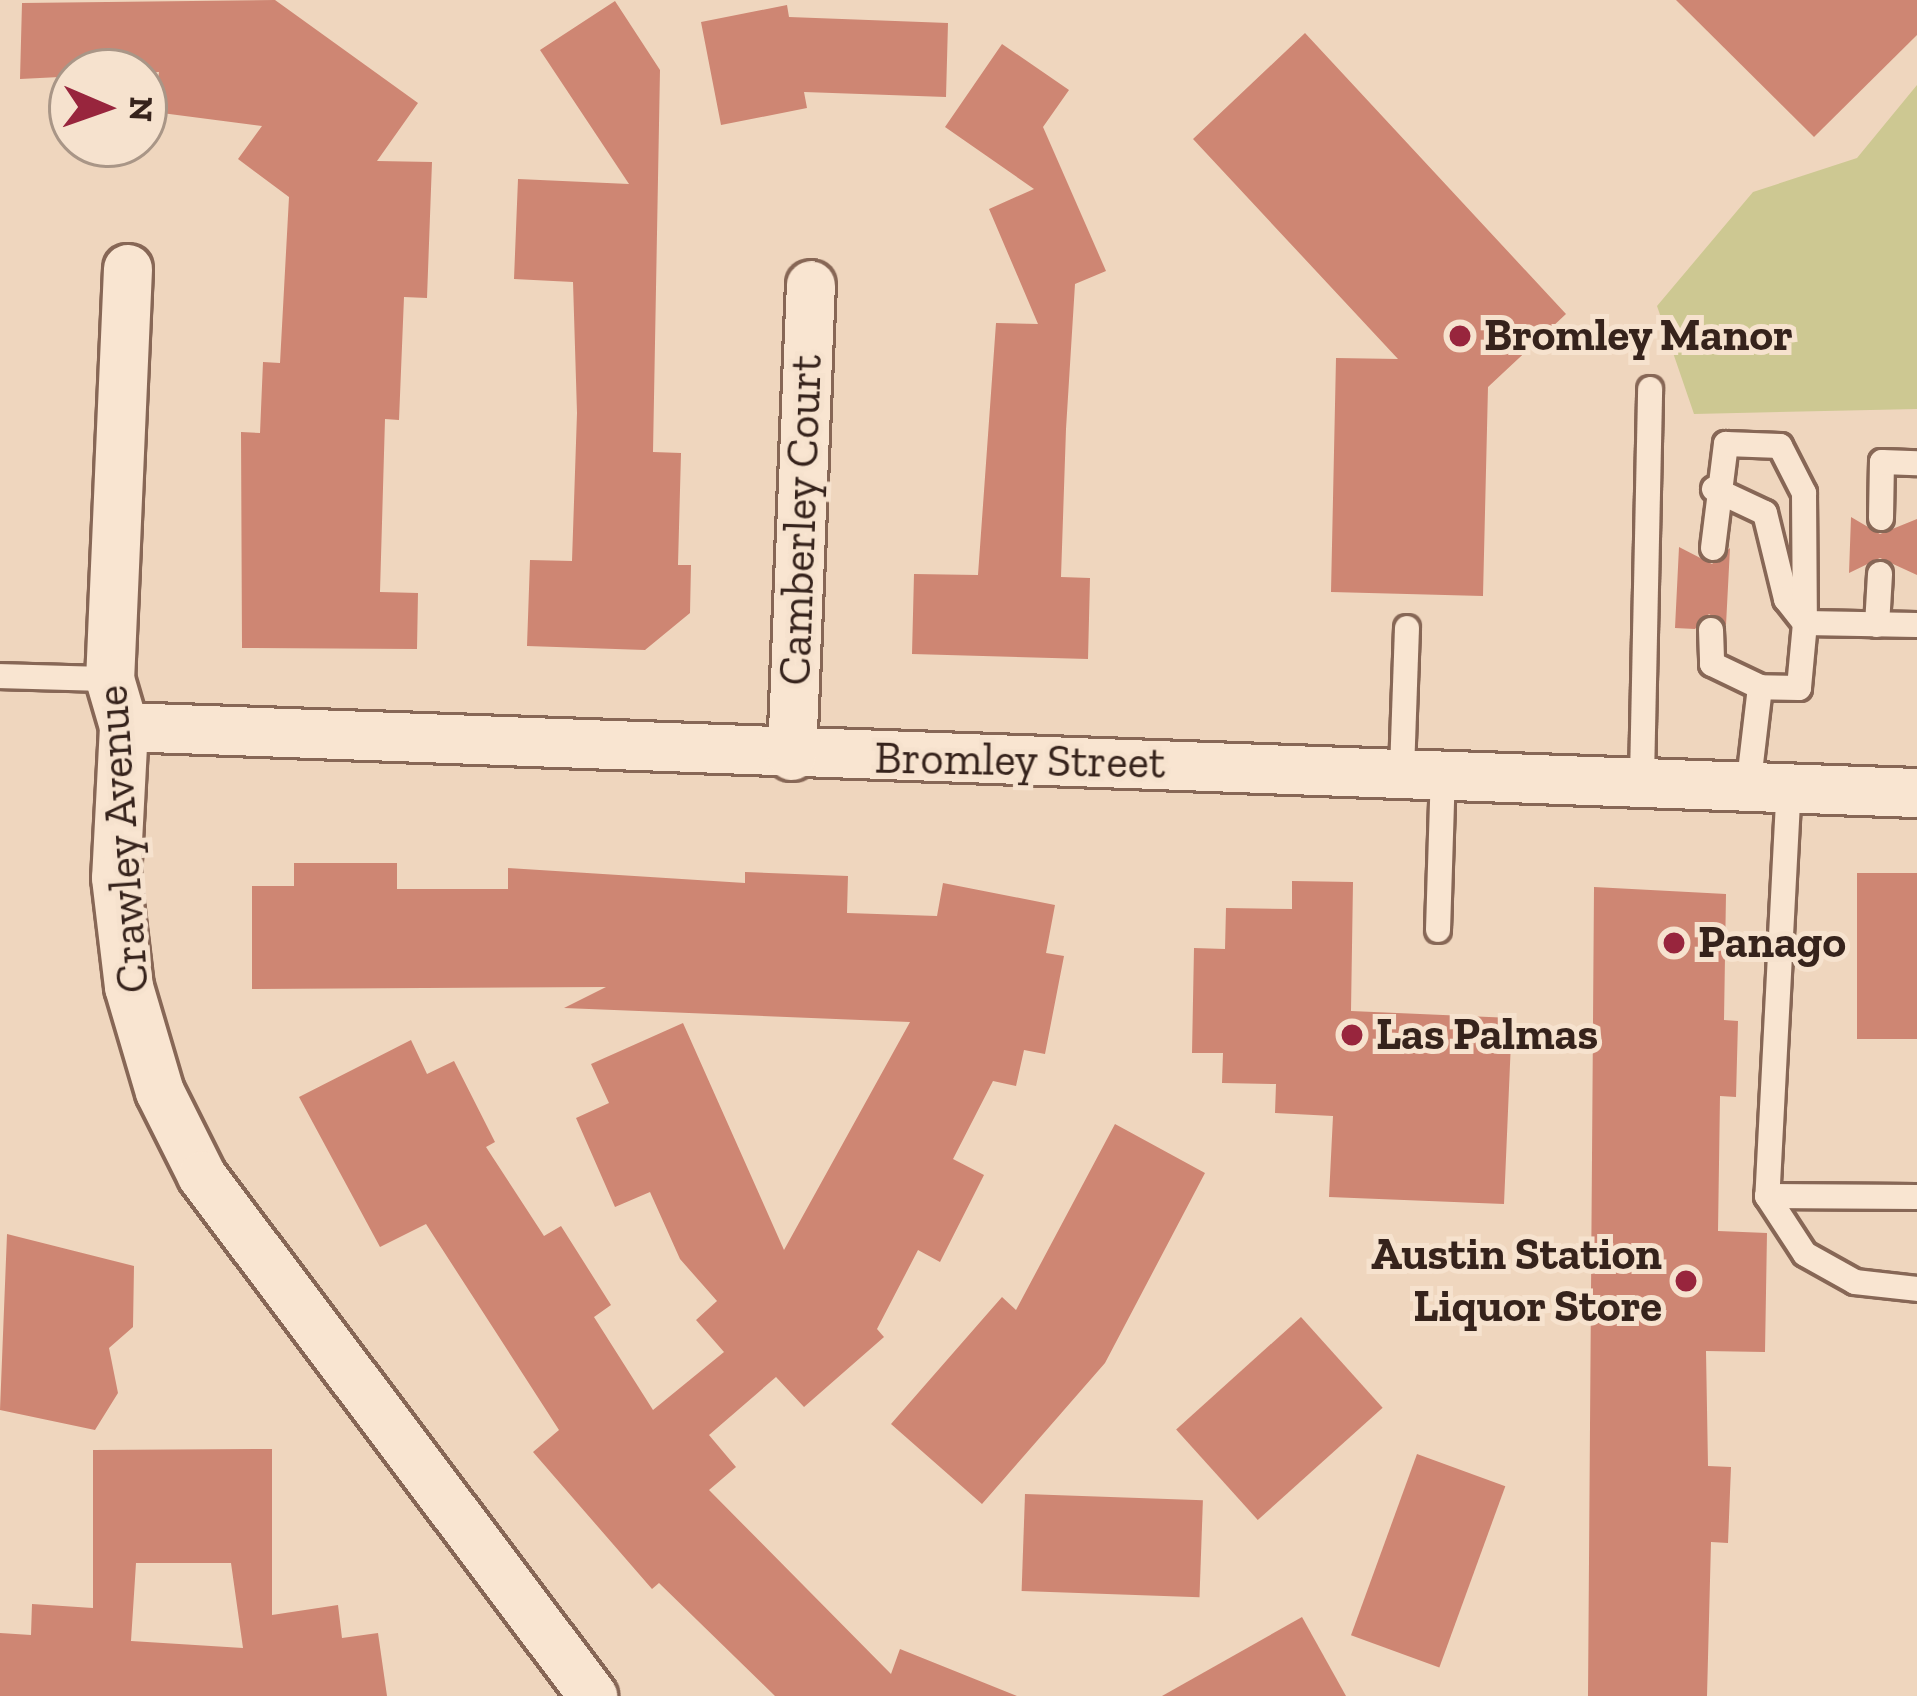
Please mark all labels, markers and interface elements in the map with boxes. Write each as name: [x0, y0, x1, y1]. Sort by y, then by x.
north arrow: [48, 48, 168, 168]
text: N: [122, 96, 161, 122]
place label: Bromley Manor: [1484, 309, 1794, 363]
marker: Bromley Manor: [1447, 323, 1473, 349]
street label: Camberley Court: [768, 353, 834, 687]
street label: Crawley Avenue: [85, 682, 161, 996]
street label: Bromley Street: [874, 731, 1166, 791]
place label: Panago: [1698, 916, 1846, 970]
marker: Panago: [1661, 930, 1687, 956]
place label: Las Palmas: [1376, 1008, 1598, 1062]
marker: Las Palmas: [1339, 1022, 1365, 1048]
place label: Austin Station Liquor Store: [1371, 1228, 1662, 1334]
marker: Austin Station Liquor Store: [1673, 1268, 1699, 1294]

